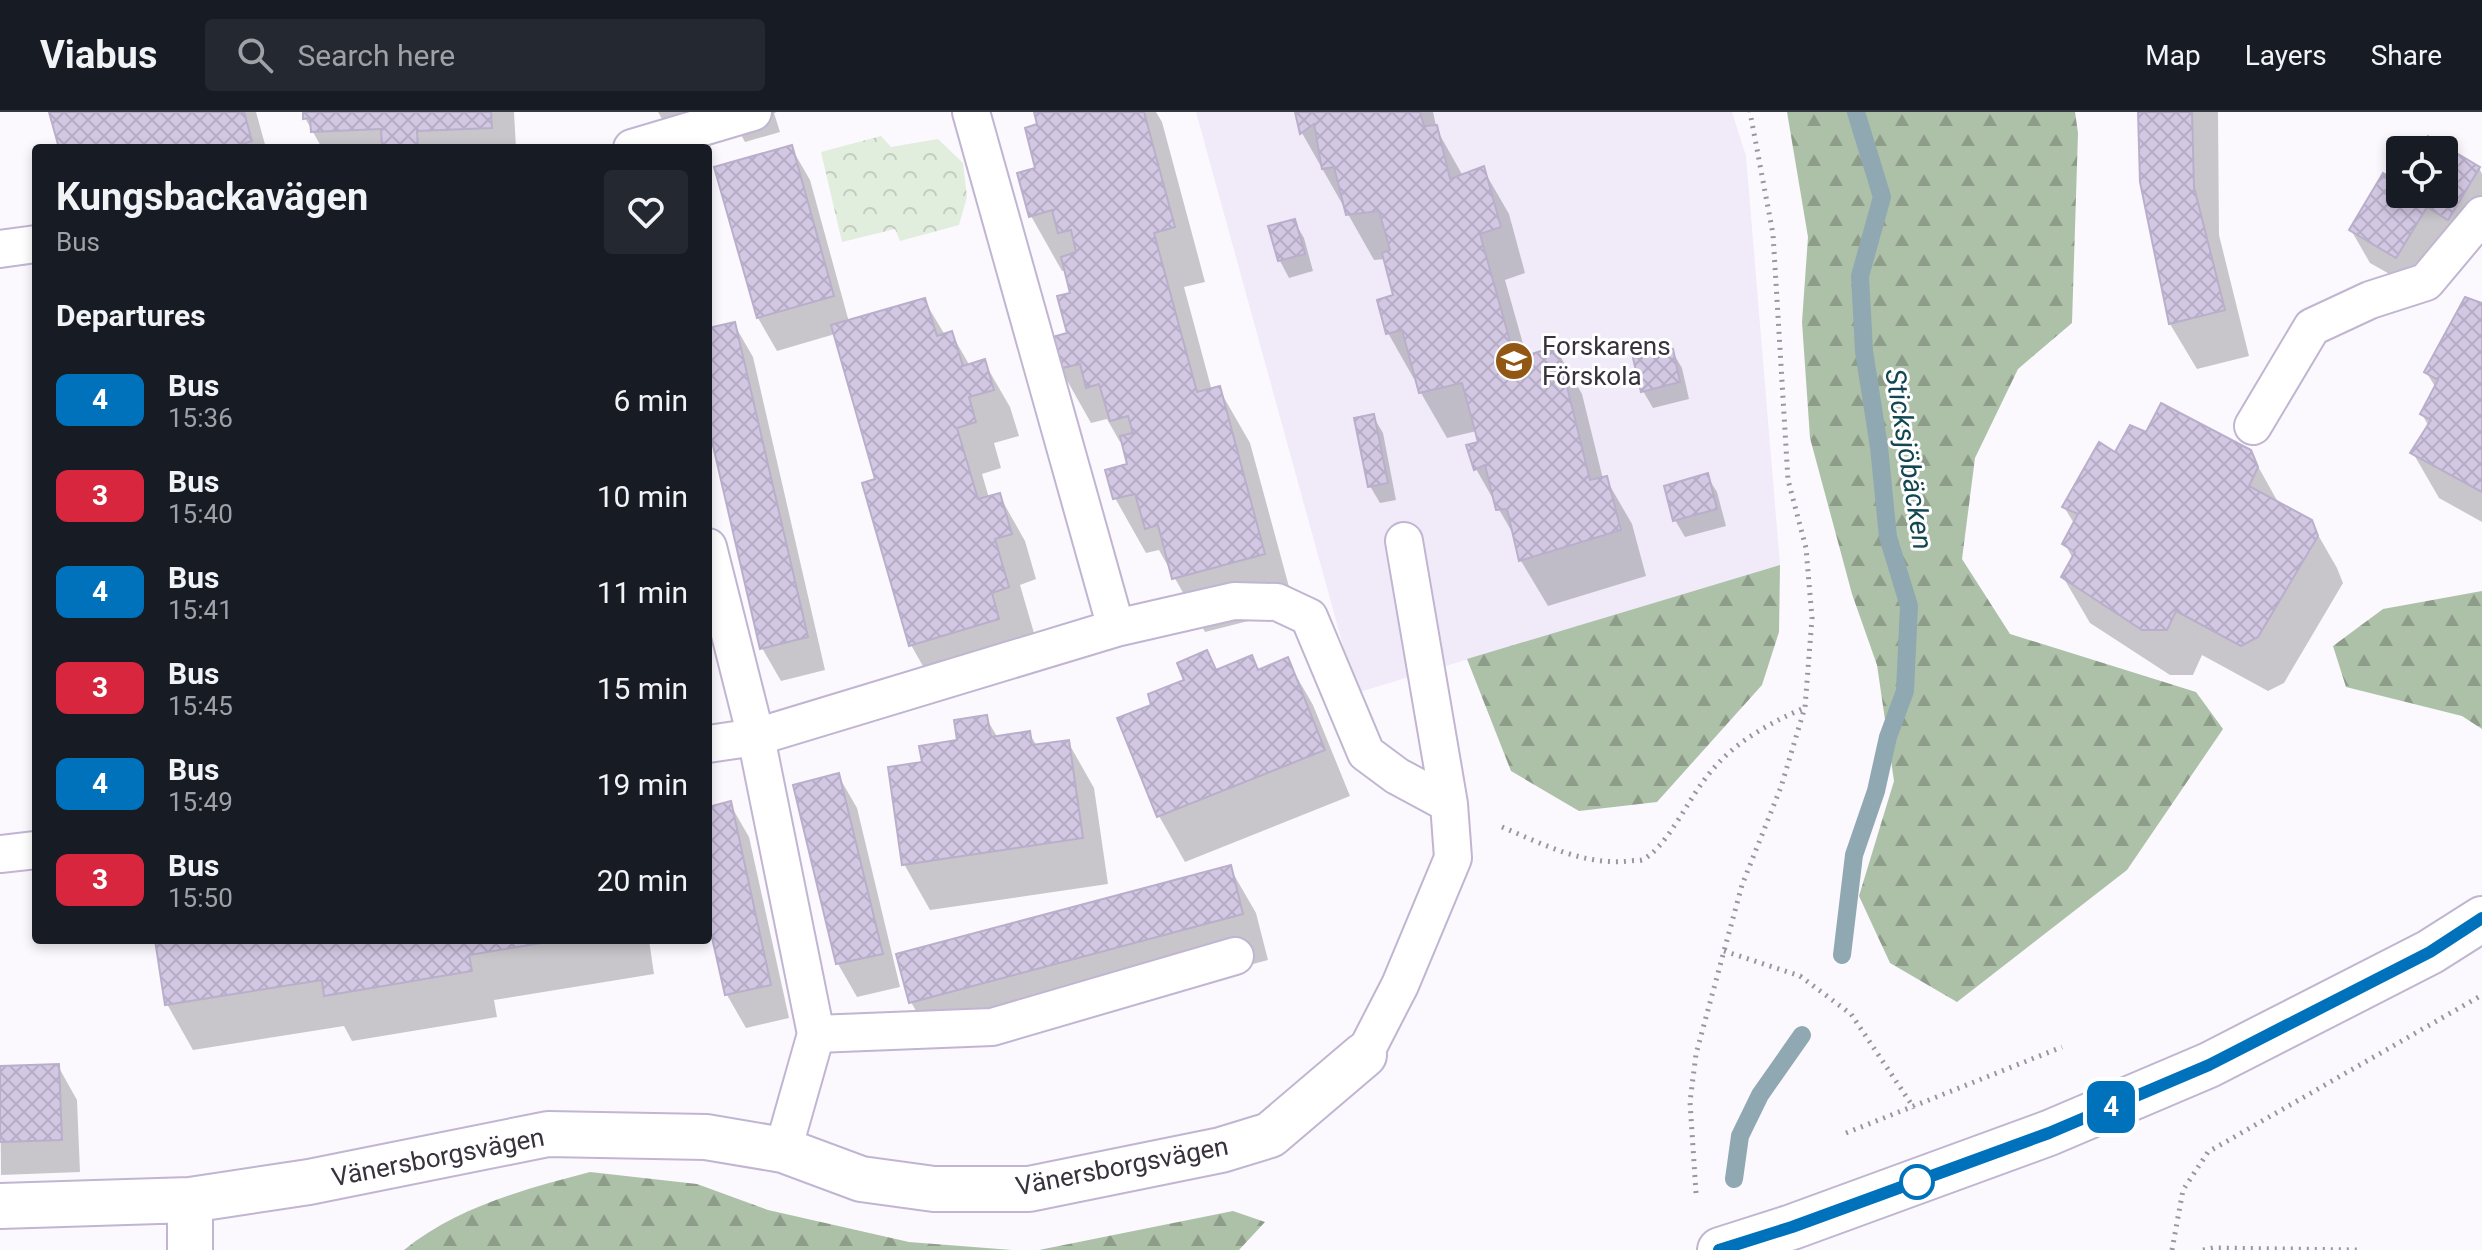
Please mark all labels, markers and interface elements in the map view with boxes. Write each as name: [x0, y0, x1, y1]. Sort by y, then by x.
search box: [205, 19, 765, 91]
text: Viabus: [40, 33, 157, 77]
icon: search: [233, 33, 277, 77]
text: Search here: [297, 38, 455, 73]
text: Map: [2145, 39, 2201, 72]
text: Layers: [2245, 39, 2327, 72]
text: Share: [2371, 39, 2442, 72]
map controls: [2386, 136, 2458, 208]
button: locate: [2386, 136, 2458, 208]
button: heart: [604, 170, 688, 254]
text: Kungsbackavägen: [56, 175, 368, 219]
text: Bus: [56, 227, 100, 257]
text: Departures: [56, 298, 206, 333]
place label: Forskarens Förskola: [1542, 331, 1671, 391]
school or university icon: Forskarens Förskola: [1493, 340, 1535, 382]
water label: Sticksjöbäcken: [1878, 366, 1940, 552]
text: Bus: [168, 368, 219, 403]
text: 4: [92, 383, 108, 416]
text: 6 min: [614, 383, 688, 418]
text: 15:36: [168, 403, 233, 433]
text: Bus: [168, 464, 219, 499]
text: 3: [92, 479, 108, 512]
text: 10 min: [597, 479, 688, 514]
text: 15:40: [168, 499, 233, 529]
text: Bus: [168, 560, 219, 595]
text: 4: [92, 575, 108, 608]
text: 11 min: [597, 575, 688, 610]
text: 15:41: [168, 595, 233, 625]
text: Bus: [168, 656, 219, 691]
text: 3: [92, 671, 108, 704]
text: 15 min: [597, 671, 688, 706]
text: 15:45: [168, 691, 233, 721]
text: Bus: [168, 752, 219, 787]
text: 4: [92, 767, 108, 800]
text: 19 min: [597, 767, 688, 802]
text: 15:49: [168, 787, 233, 817]
text: Bus: [168, 848, 219, 883]
text: 3: [92, 863, 108, 896]
text: 20 min: [597, 863, 688, 898]
text: 15:50: [168, 883, 233, 913]
line badge: 4: [2085, 1081, 2137, 1133]
text: 4: [2103, 1090, 2119, 1123]
street label: Vänersborgsvägen: [329, 1122, 547, 1192]
street label: Vänersborgsvägen: [1013, 1131, 1231, 1201]
unlabelled marker: [1900, 1165, 1934, 1199]

